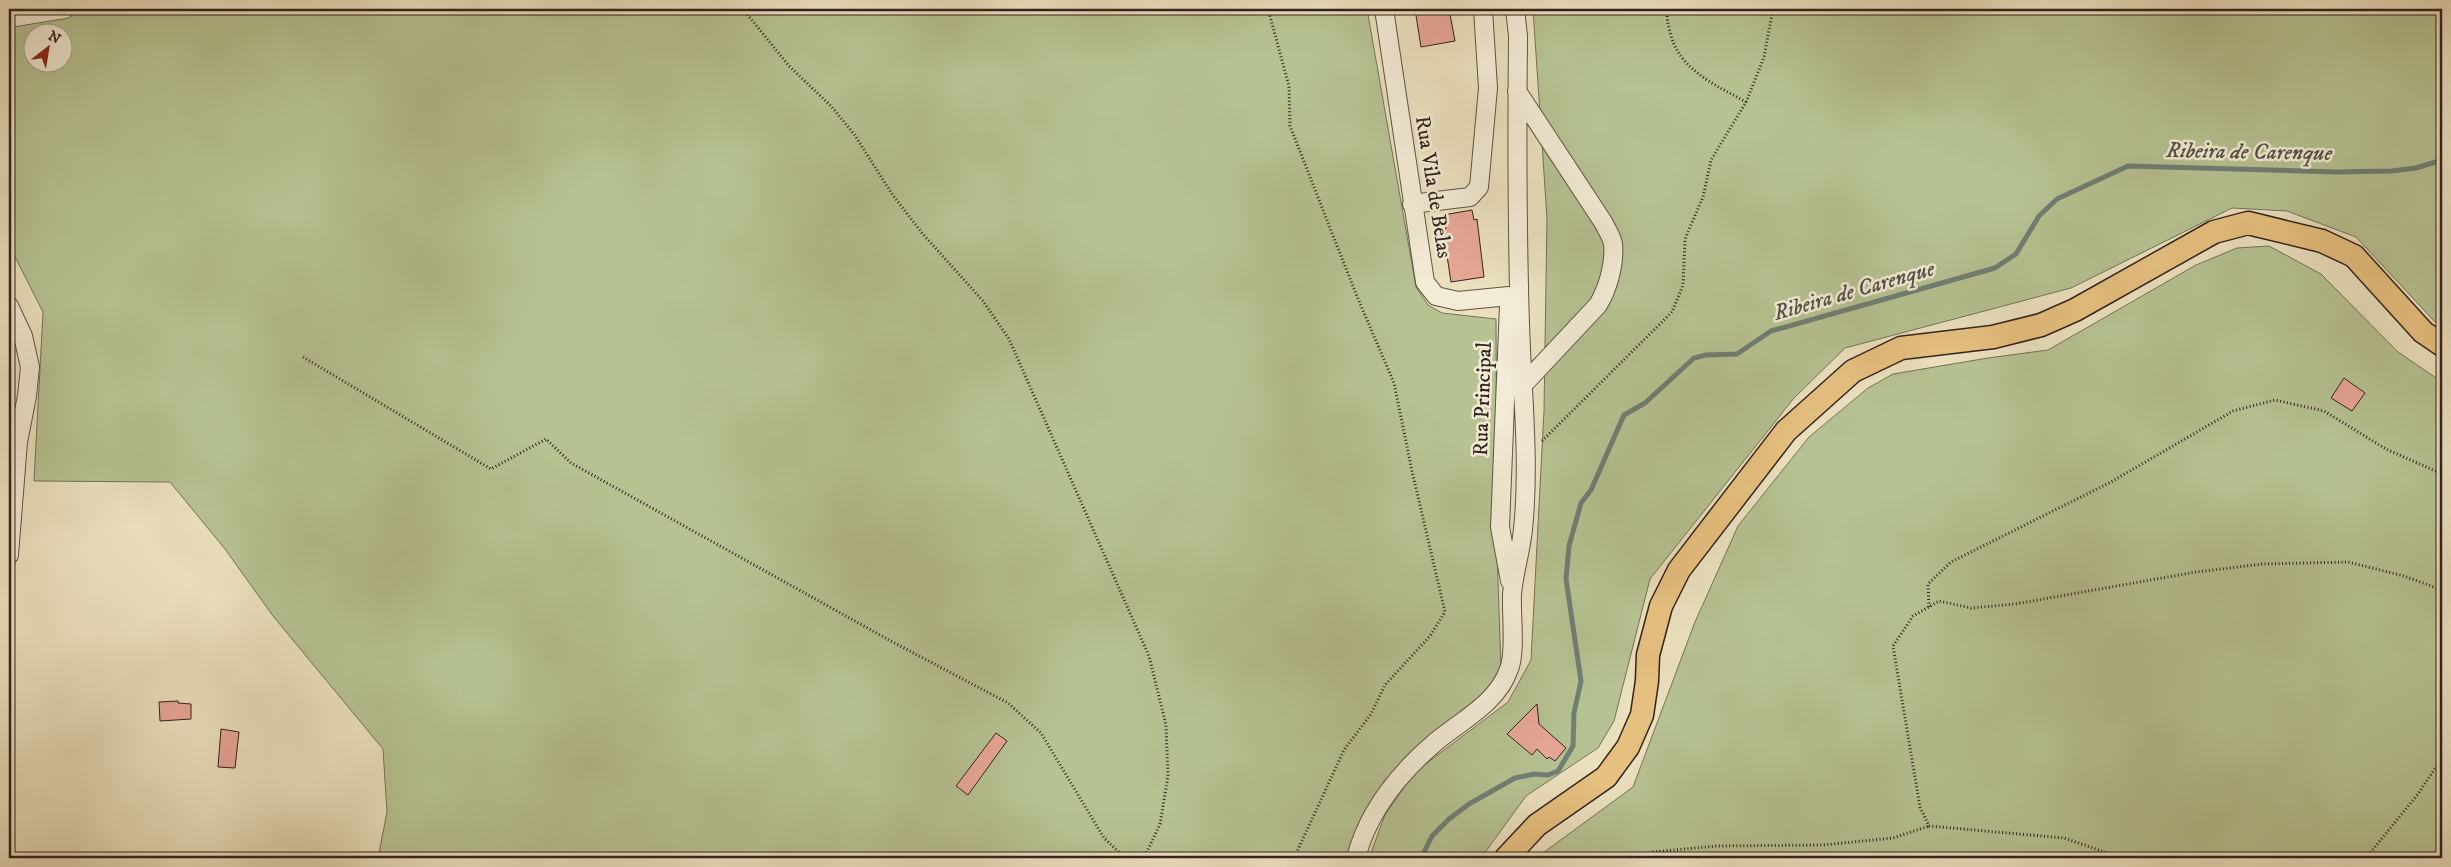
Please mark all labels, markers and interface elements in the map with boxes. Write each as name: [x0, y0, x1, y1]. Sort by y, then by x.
north arrow: [22, 22, 72, 72]
text: N: [45, 27, 64, 49]
street label: Rua Vila de Belas: [1409, 114, 1457, 260]
water label: Ribeira de Carenque: [2165, 137, 2333, 168]
water label: Ribeira de Carenque: [1770, 255, 1938, 328]
street label: Rua Principal: [1468, 341, 1498, 456]

